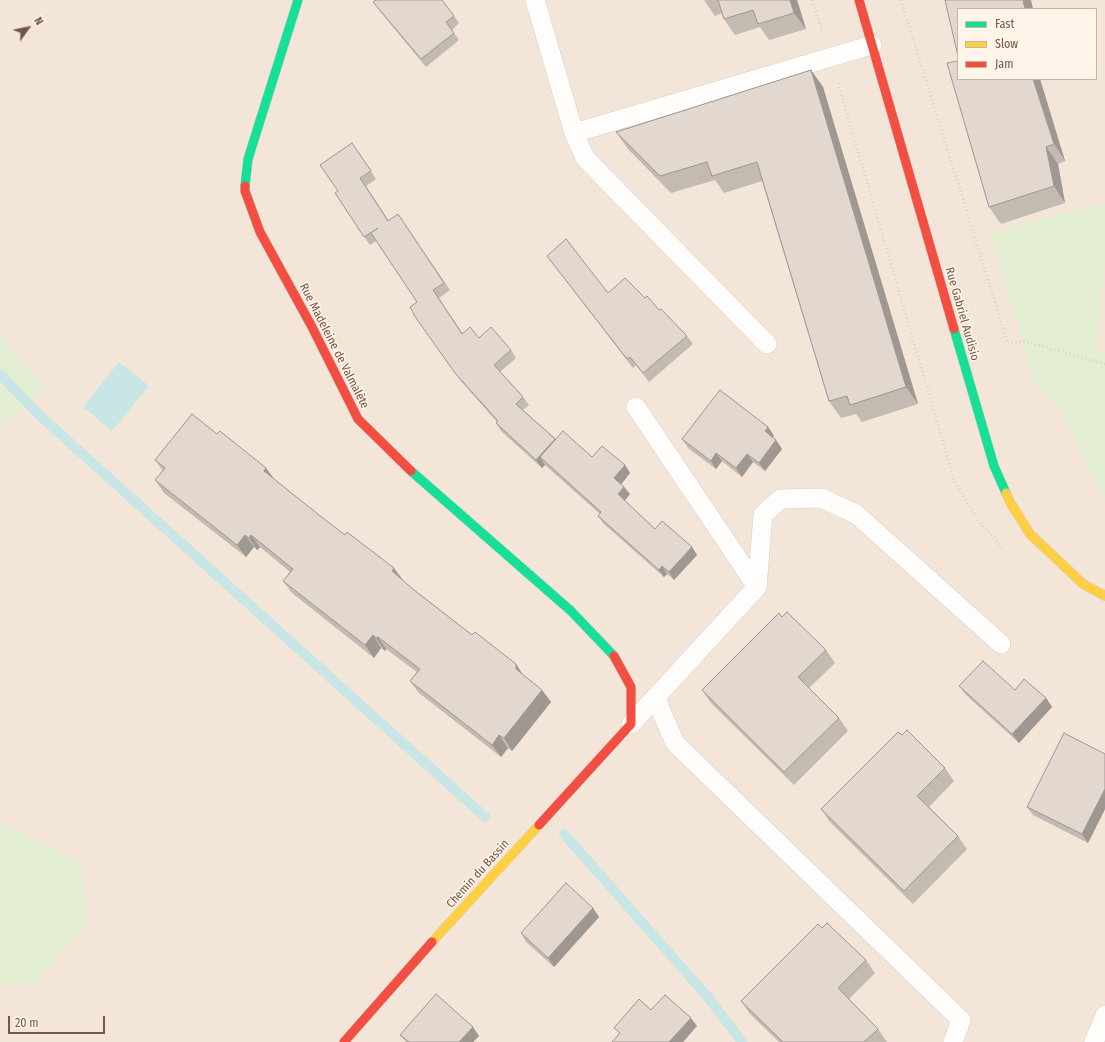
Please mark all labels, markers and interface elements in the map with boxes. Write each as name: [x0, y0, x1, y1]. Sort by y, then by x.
north arrow: [8, 8, 48, 48]
legend: [957, 8, 1097, 80]
text: N: [31, 15, 46, 27]
text: Fast: [995, 17, 1014, 31]
text: Slow: [995, 37, 1018, 51]
text: Jam: [995, 57, 1013, 71]
street label: Rue Gabriel Audisio: [942, 266, 982, 362]
street label: Rue Madeleine de Valmalète: [296, 281, 372, 411]
street label: Chemin du Bassin: [444, 837, 512, 911]
scale bar: [10, 1008, 107, 1034]
text: 20 m: [15, 1016, 39, 1030]

